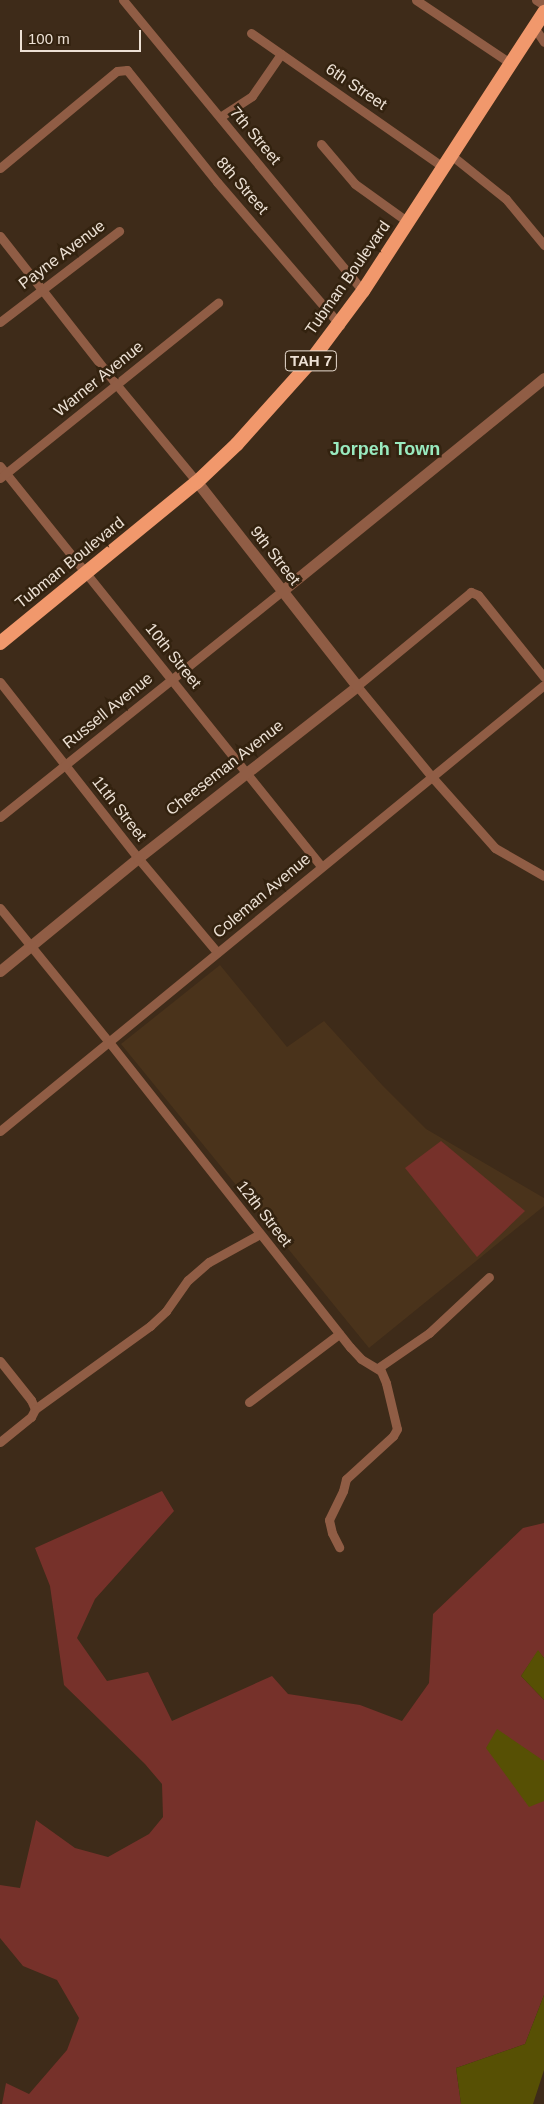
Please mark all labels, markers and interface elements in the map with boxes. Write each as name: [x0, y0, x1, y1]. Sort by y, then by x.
scale bar: [22, 20, 144, 52]
text: 100 m: [28, 30, 70, 47]
street label: 6th Street: [322, 60, 390, 114]
street label: 7th Street: [225, 103, 285, 169]
street label: 8th Street: [212, 154, 272, 218]
street label: Payne Avenue: [15, 216, 109, 294]
street label: Tubman Boulevard: [302, 217, 394, 339]
street label: Warner Avenue: [50, 337, 148, 421]
road number: TAH 7: [285, 348, 337, 374]
district label: Jorpeh Town: [330, 438, 440, 460]
street label: Tubman Boulevard: [12, 513, 128, 613]
street label: 9th Street: [246, 523, 304, 589]
street label: 10th Street: [141, 620, 205, 692]
street label: Russell Avenue: [59, 669, 157, 753]
street label: Cheeseman Avenue: [162, 716, 288, 820]
street label: 11th Street: [88, 773, 150, 845]
street label: Coleman Avenue: [209, 849, 315, 943]
street label: 12th Street: [232, 1177, 296, 1251]

